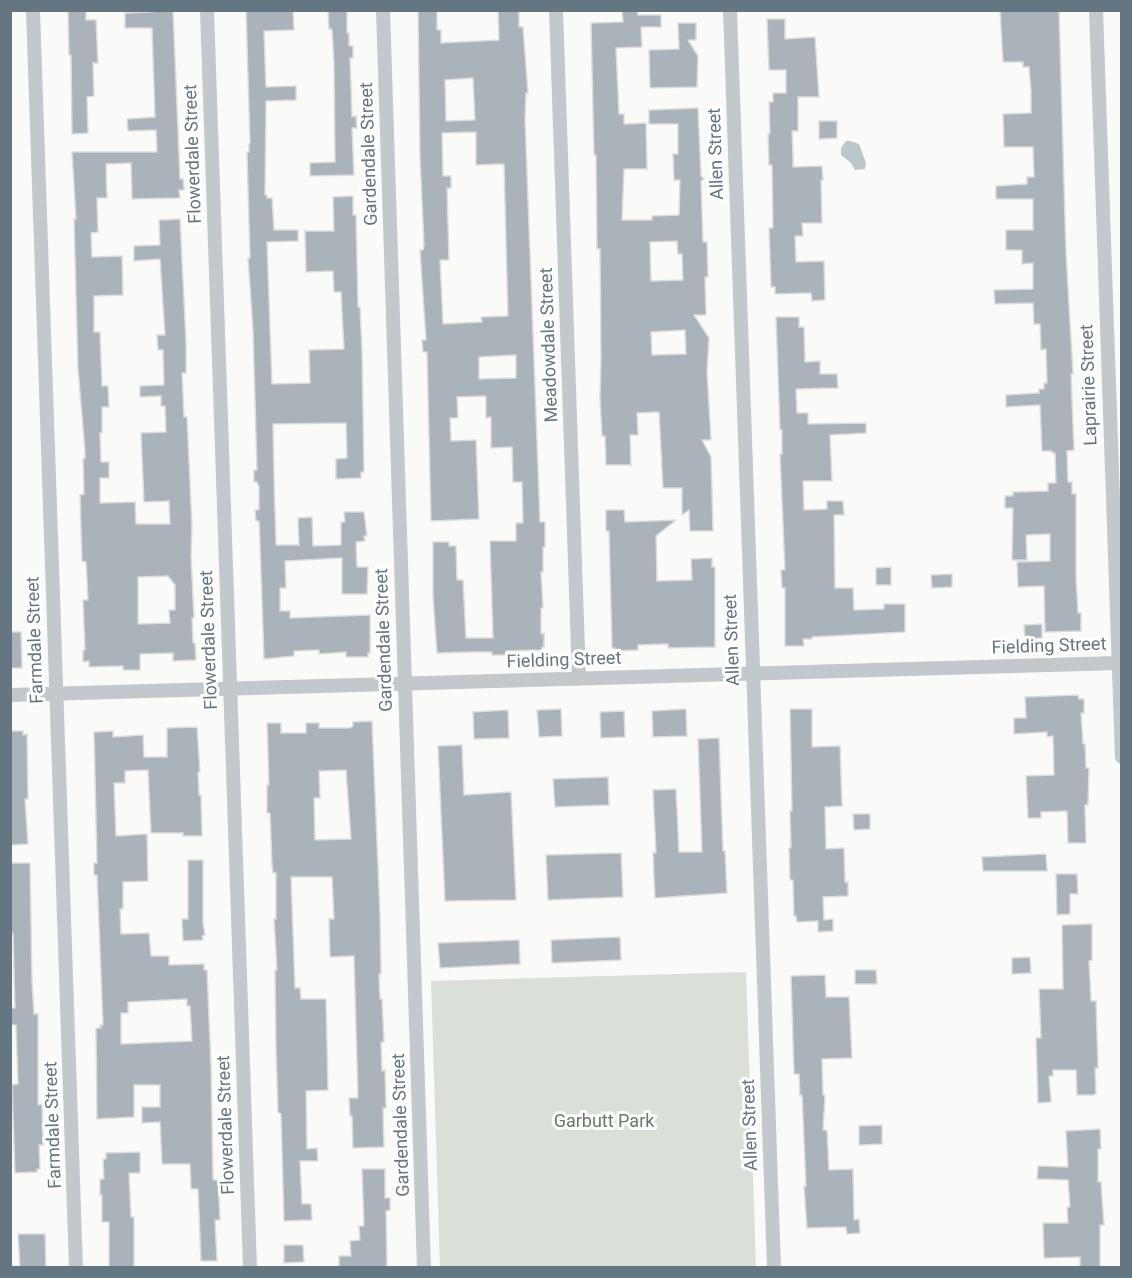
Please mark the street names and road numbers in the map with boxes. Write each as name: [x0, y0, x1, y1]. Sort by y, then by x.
street label: Gardendale Street: [357, 82, 383, 226]
street label: Flowerdale Street: [181, 84, 207, 224]
street label: Allen Street: [705, 108, 729, 200]
street label: Meadowdale Street: [537, 267, 563, 423]
street label: Laprairie Street: [1077, 324, 1103, 446]
street label: Gardendale Street: [372, 568, 398, 712]
street label: Flowerdale Street: [197, 570, 223, 710]
street label: Farmdale Street: [23, 576, 49, 704]
street label: Allen Street: [721, 594, 745, 686]
street label: Fielding Street: [991, 634, 1107, 660]
street label: Fielding Street: [506, 648, 622, 674]
street label: Gardendale Street: [389, 1053, 415, 1197]
street label: Flowerdale Street: [214, 1055, 240, 1195]
street label: Farmdale Street: [41, 1061, 67, 1189]
street label: Allen Street: [739, 1079, 763, 1171]

